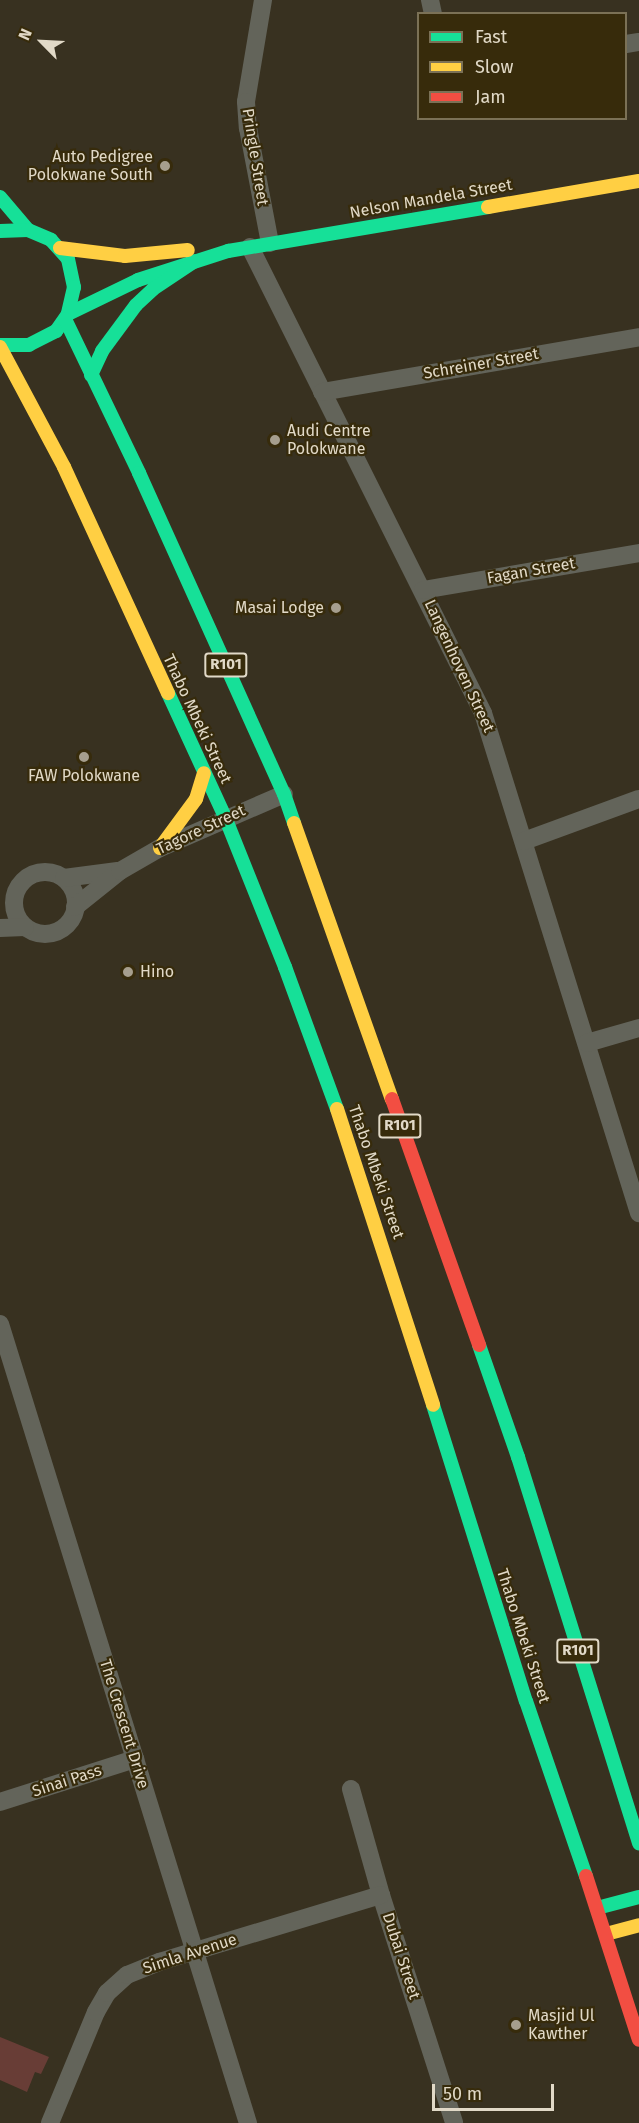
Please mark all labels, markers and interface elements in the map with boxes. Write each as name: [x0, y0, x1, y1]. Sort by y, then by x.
north arrow: [12, 12, 72, 72]
legend: [417, 12, 627, 120]
text: N: [14, 26, 36, 43]
text: Fast: [475, 26, 507, 48]
text: Slow: [475, 56, 513, 78]
text: Jam: [475, 86, 506, 108]
street label: Pringle Street: [238, 107, 272, 207]
place label: Auto Pedigree Polokwane South: [28, 147, 153, 185]
marker: Auto Pedigree Polokwane South: [158, 159, 172, 173]
street label: Nelson Mandela Street: [348, 175, 514, 223]
street label: Schreiner Street: [422, 344, 540, 384]
place label: Audi Centre Polokwane: [287, 421, 371, 459]
marker: Audi Centre Polokwane: [268, 433, 282, 447]
street label: Fagan Street: [485, 554, 577, 588]
street label: Langenhoven Street: [420, 597, 498, 735]
place label: Masai Lodge: [235, 598, 324, 618]
marker: Masai Lodge: [329, 601, 343, 615]
street label: Thabo Mbeki Street: [159, 651, 235, 787]
road number: R101: [204, 653, 248, 677]
marker: FAW Polokwane: [77, 750, 91, 764]
place label: FAW Polokwane: [28, 766, 140, 786]
street label: Tagore Street: [154, 801, 248, 859]
place label: Hino: [140, 962, 174, 982]
marker: Hino: [121, 965, 135, 979]
street label: Thabo Mbeki Street: [344, 1102, 408, 1242]
road number: R101: [378, 1114, 422, 1138]
street label: Thabo Mbeki Street: [492, 1566, 554, 1706]
road number: R101: [556, 1639, 600, 1663]
street label: The Crescent Drive: [95, 1657, 153, 1791]
street label: Sinai Pass: [30, 1761, 104, 1801]
street label: Dubai Street: [378, 1910, 424, 2002]
street label: Simla Avenue: [141, 1930, 239, 1978]
place label: Masjid Ul Kawther: [528, 2006, 595, 2044]
marker: Masjid Ul Kawther: [509, 2018, 523, 2032]
scale bar: [435, 2072, 556, 2110]
text: 50 m: [443, 2083, 482, 2105]

